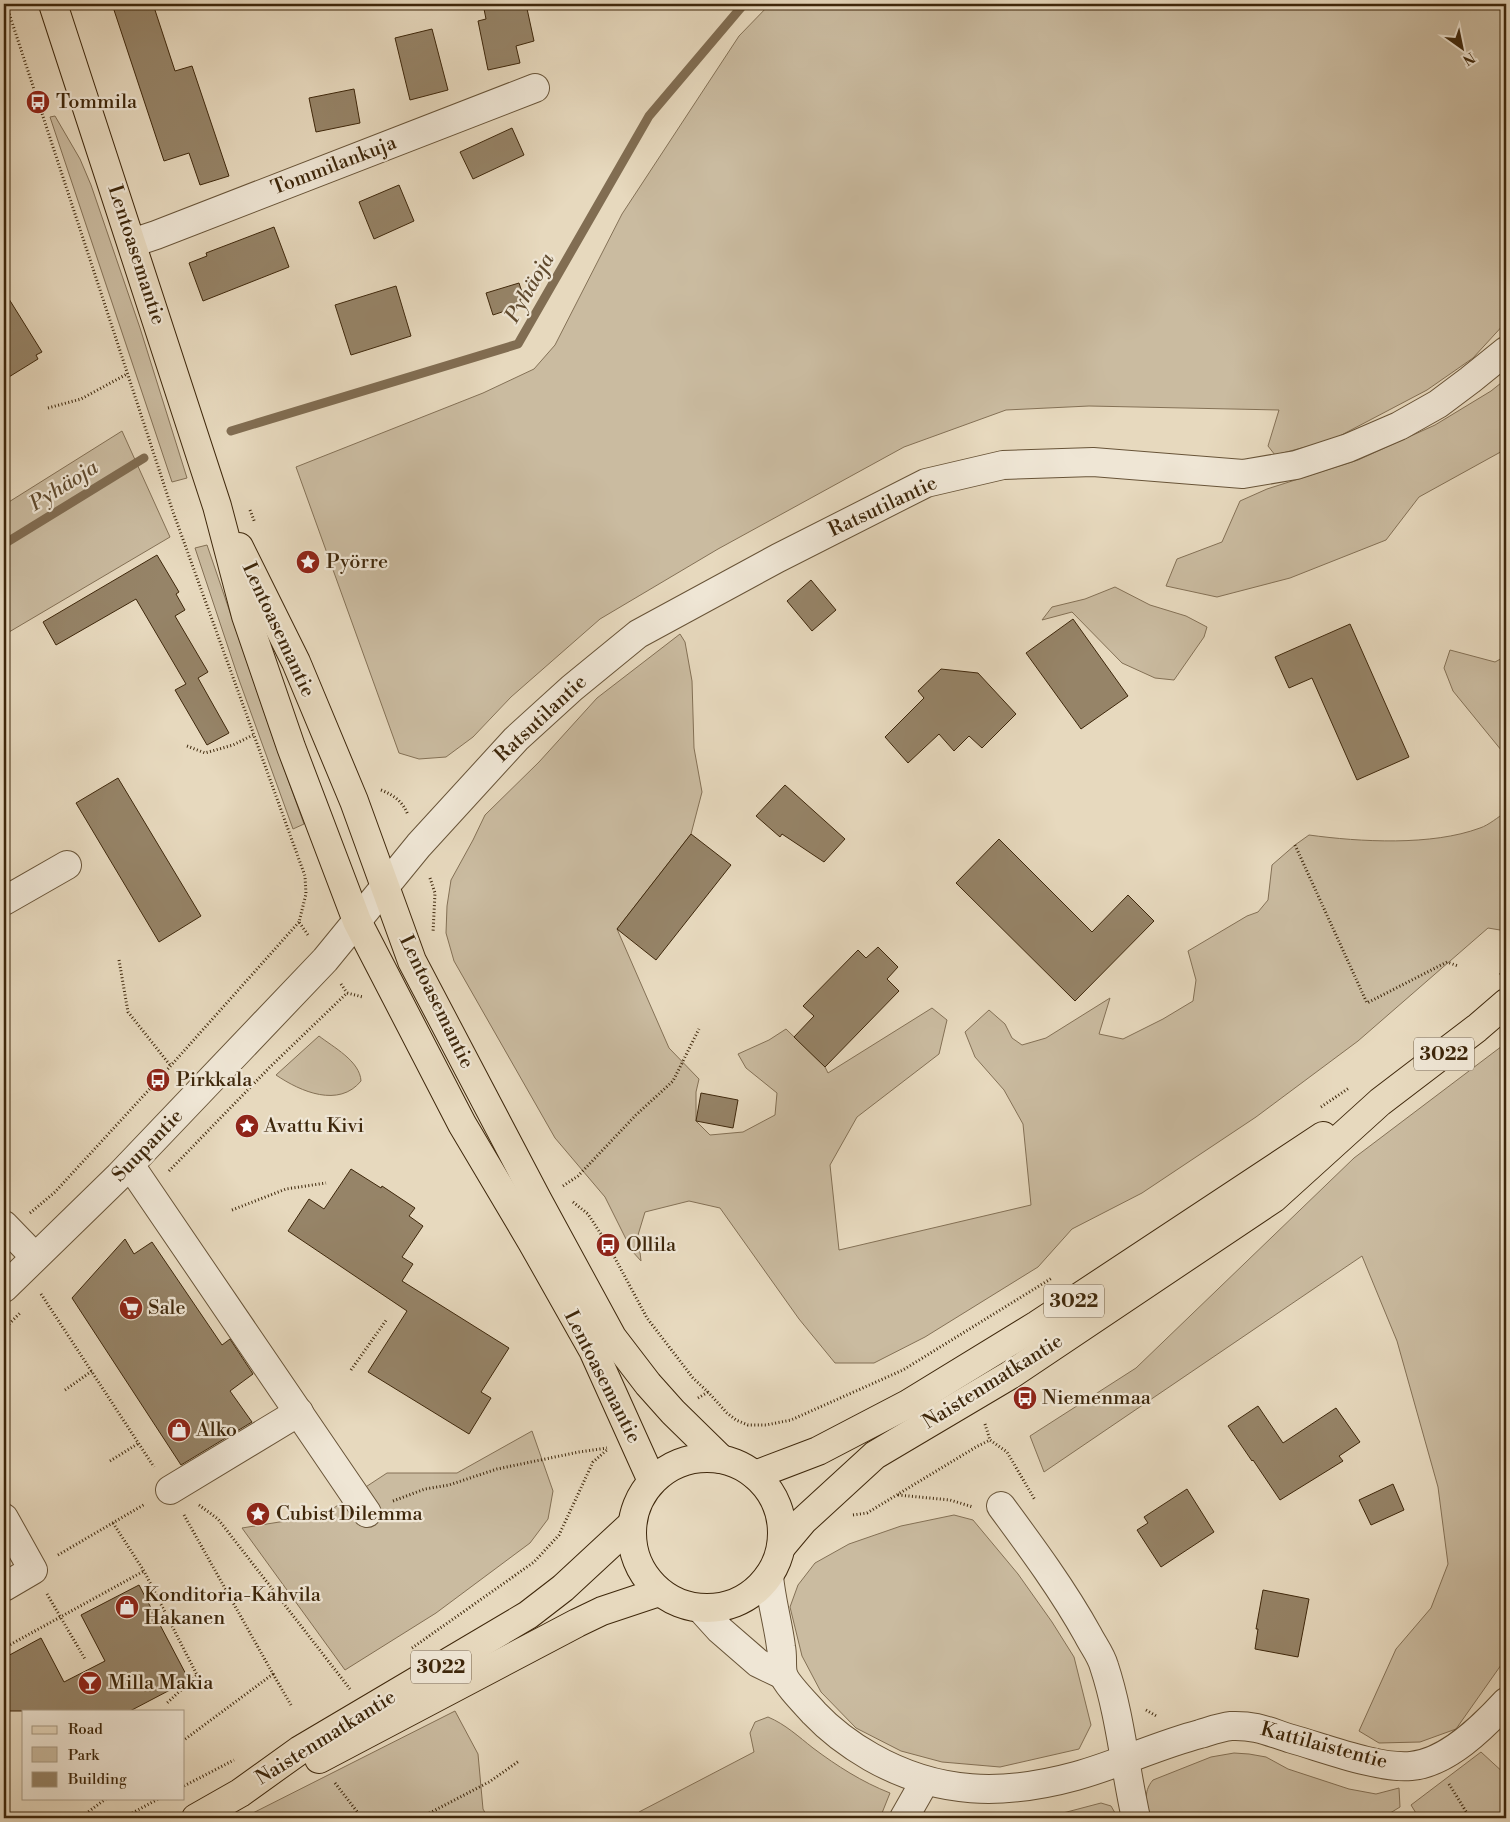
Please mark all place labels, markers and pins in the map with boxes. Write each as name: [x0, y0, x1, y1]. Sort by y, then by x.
bus stop icon: Tommila: [25, 89, 51, 115]
place label: Tommila: [56, 90, 138, 115]
place icon: Pyörre: [295, 549, 321, 575]
place label: Pyörre: [326, 550, 388, 575]
bus stop icon: Pirkkala: [145, 1067, 171, 1093]
place label: Pirkkala: [176, 1068, 253, 1093]
place icon: Avattu Kivi: [234, 1113, 260, 1139]
place label: Avattu Kivi: [263, 1114, 365, 1139]
bus stop icon: Ollila: [595, 1232, 621, 1258]
place label: Ollila: [626, 1233, 677, 1258]
supermarket icon: Sale: [118, 1295, 144, 1321]
place label: Sale: [148, 1296, 186, 1321]
bus stop icon: Niemenmaa: [1012, 1385, 1038, 1411]
place label: Niemenmaa: [1042, 1386, 1152, 1411]
shop icon: Alko: [166, 1417, 192, 1443]
place label: Alko: [195, 1418, 237, 1443]
place icon: Cubist Dilemma: [245, 1501, 271, 1527]
place label: Cubist Dilemma: [276, 1502, 423, 1527]
place label: Konditoria-Kahvila Hakanen: [144, 1583, 322, 1631]
shop icon: Konditoria-Kahvila Hakanen: [114, 1594, 140, 1620]
bar icon: Milla Makia: [77, 1670, 103, 1696]
place label: Milla Makia: [108, 1671, 214, 1696]

